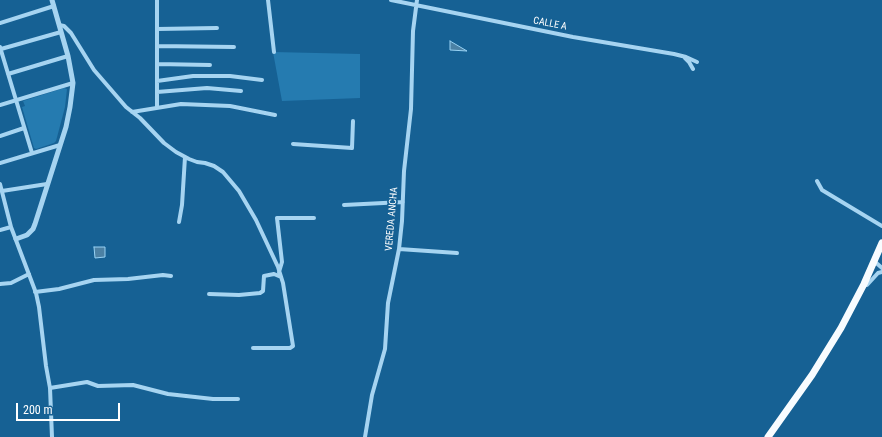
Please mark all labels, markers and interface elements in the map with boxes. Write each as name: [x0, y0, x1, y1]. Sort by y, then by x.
street label: CALLE A: [532, 15, 568, 33]
street label: VEREDA ANCHA: [383, 186, 401, 252]
scale bar: [18, 395, 122, 421]
text: 200 m: [23, 403, 53, 417]

